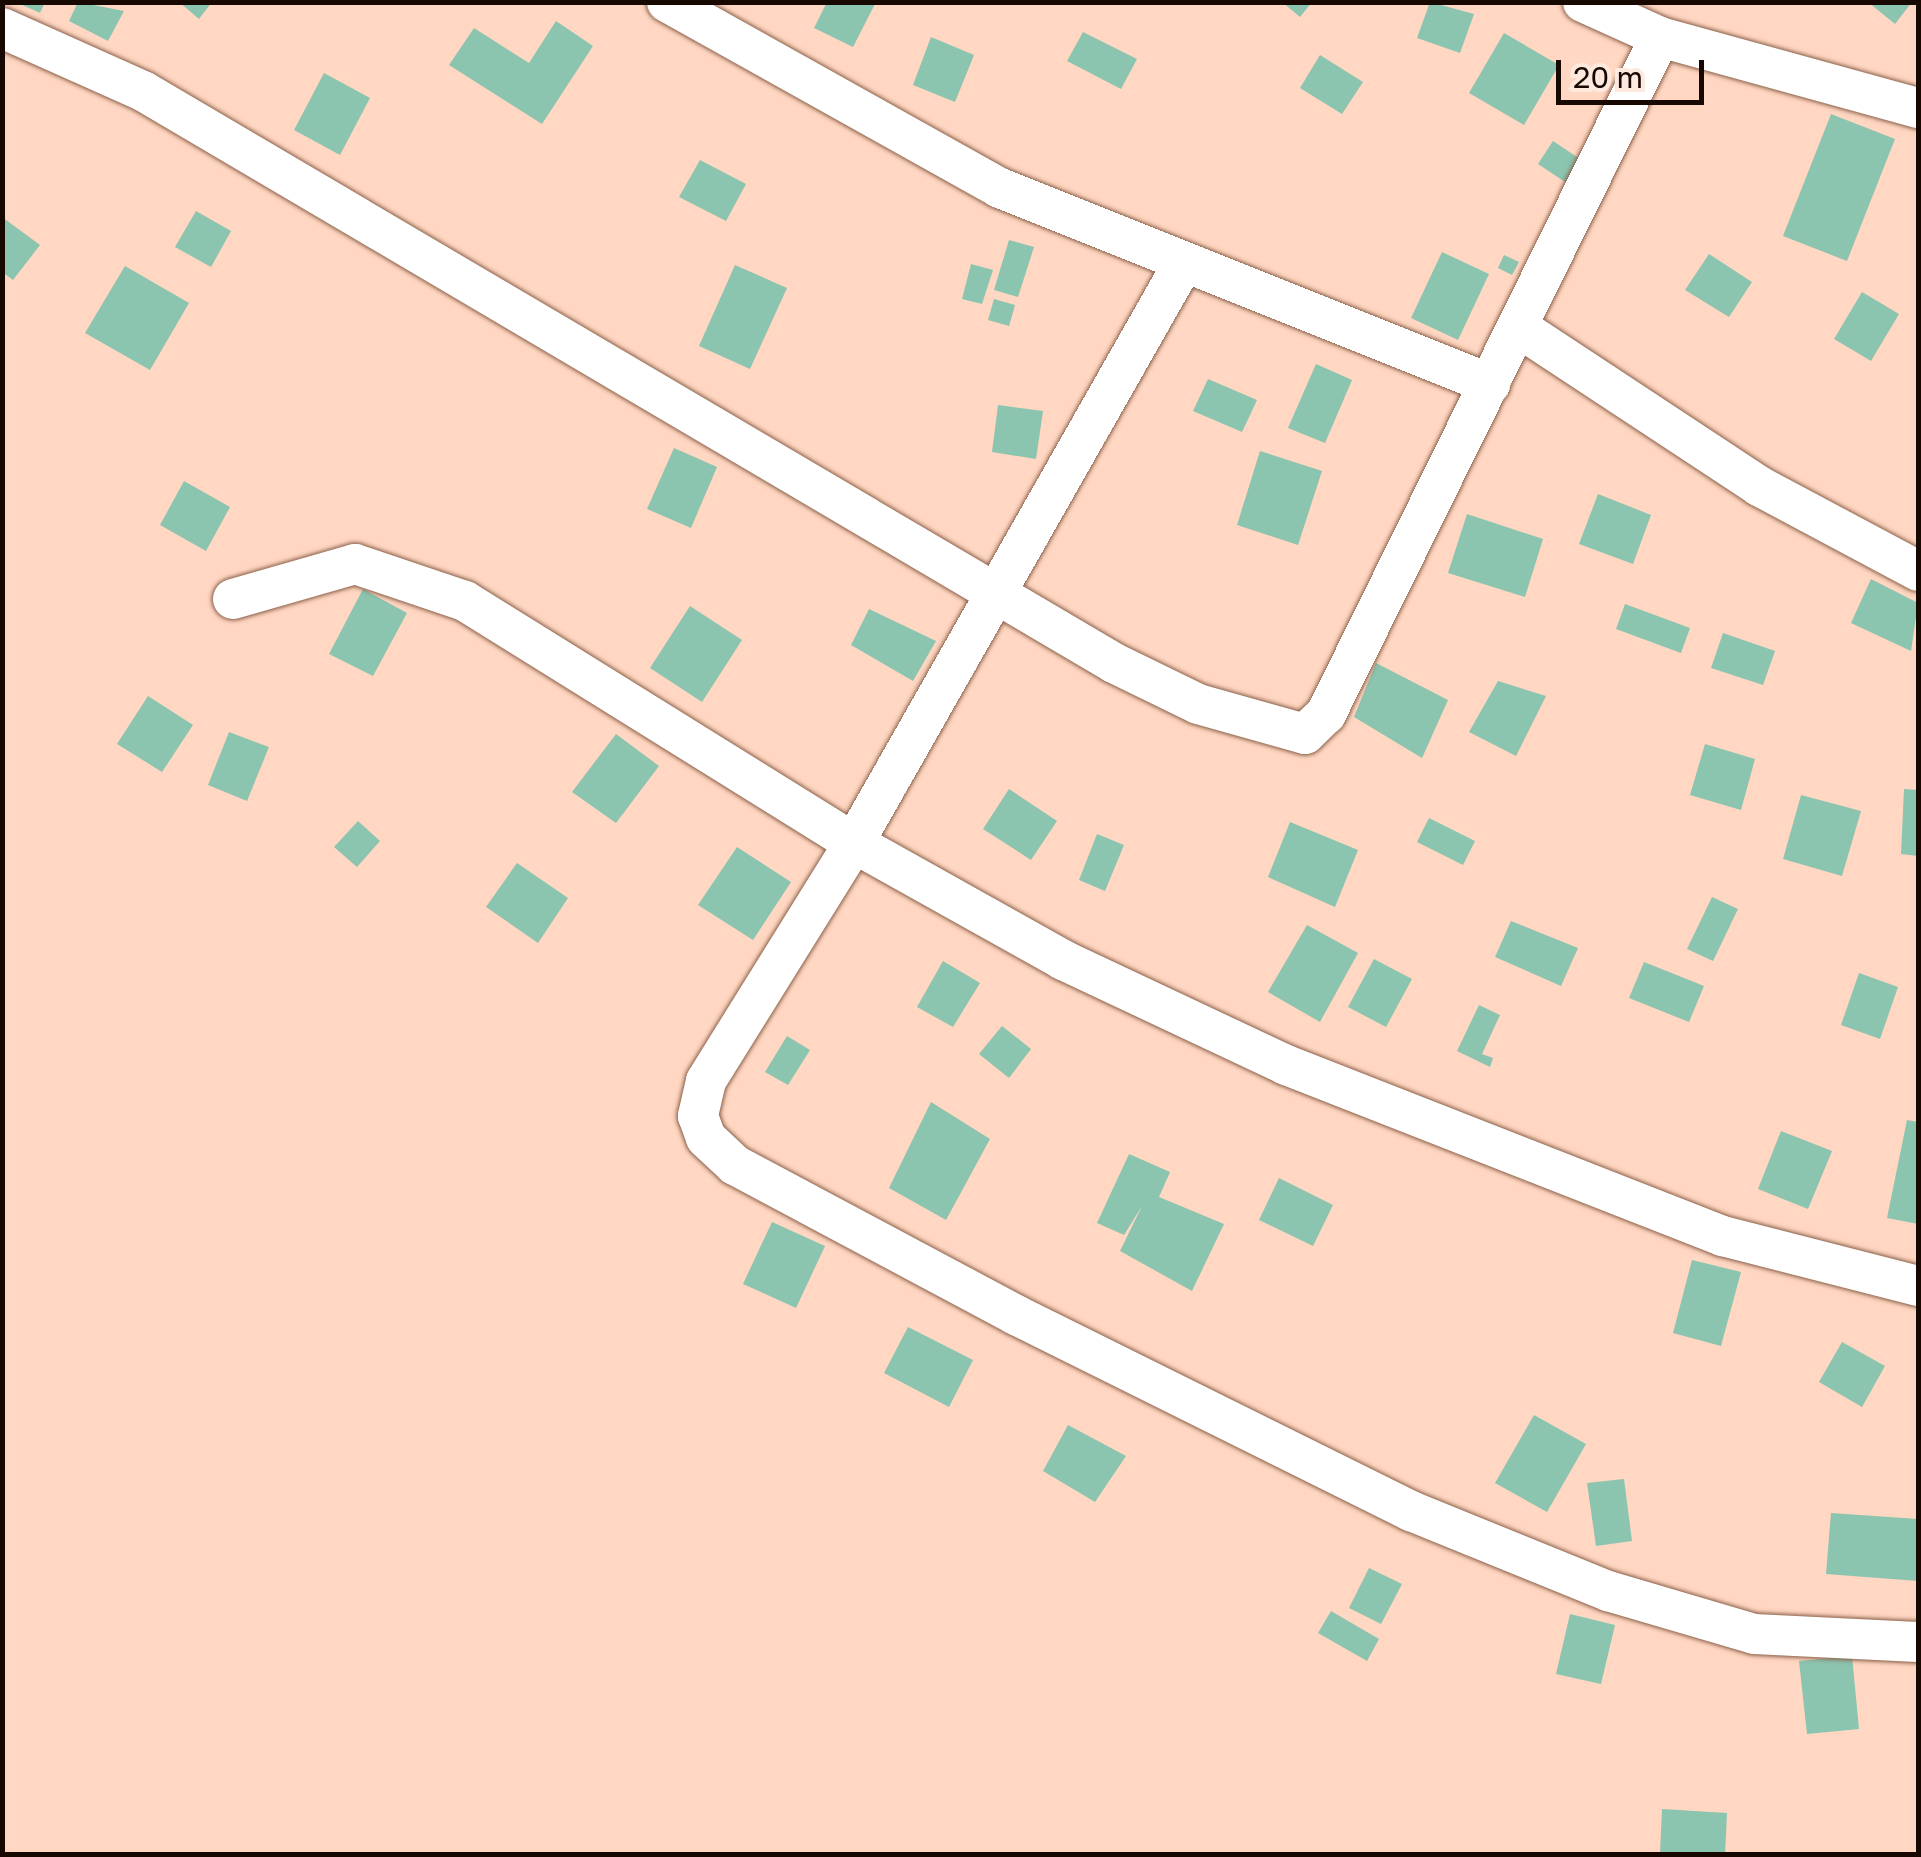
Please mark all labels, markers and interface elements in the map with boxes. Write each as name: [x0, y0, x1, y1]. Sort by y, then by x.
scale bar: [1561, 40, 1708, 102]
text: 20 m: [1573, 59, 1643, 95]

